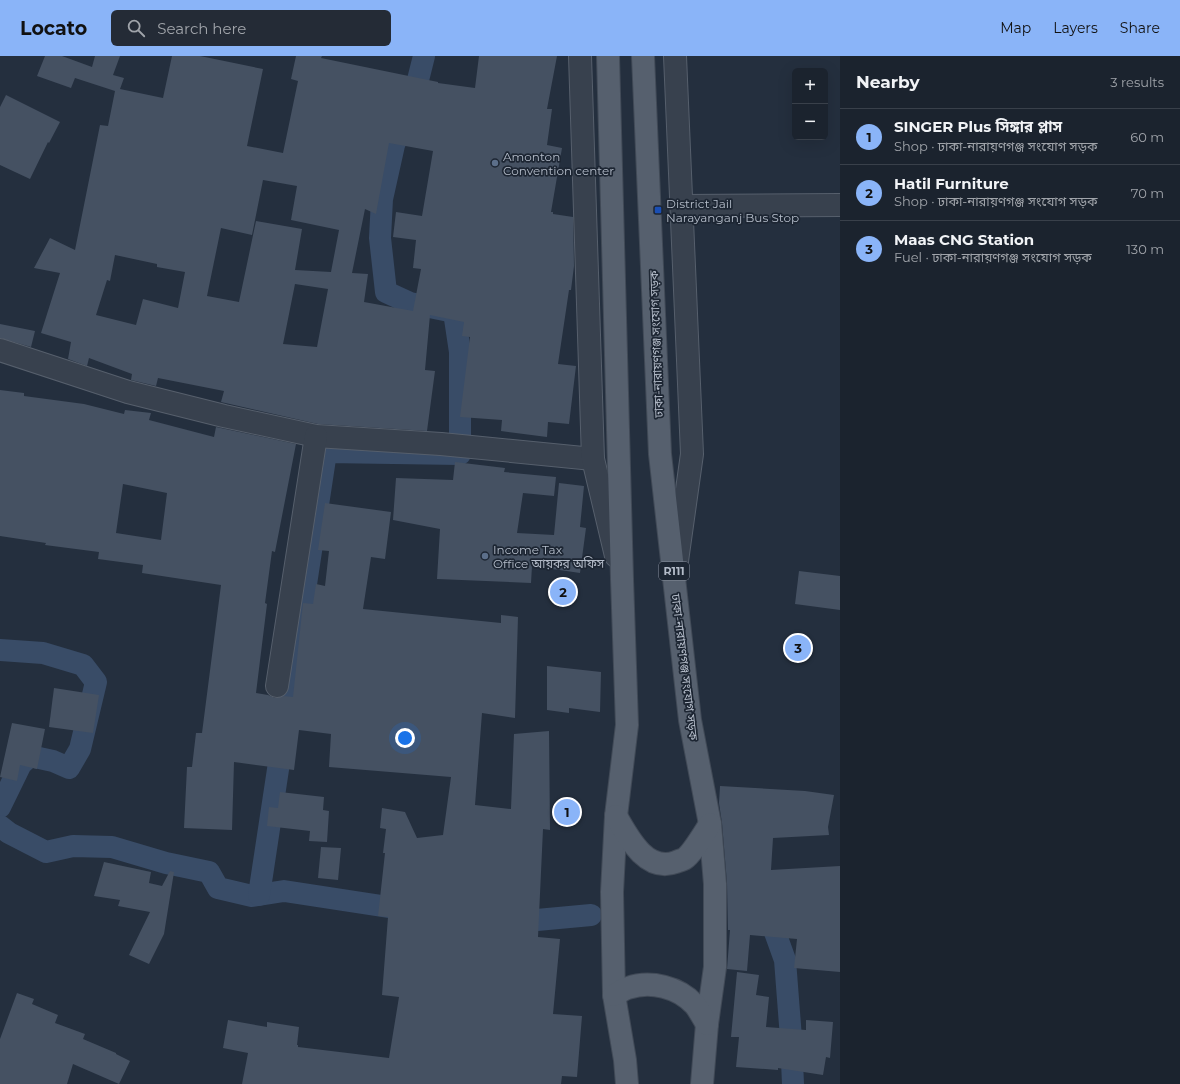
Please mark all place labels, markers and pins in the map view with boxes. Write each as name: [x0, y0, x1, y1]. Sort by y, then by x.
place label: Amonton Convention center: [503, 149, 614, 178]
marker: Amonton Convention center: [490, 158, 500, 168]
place label: District Jail Narayanganj Bus Stop: [666, 196, 799, 225]
marker: District Jail Narayanganj Bus Stop: [653, 205, 663, 215]
place label: Income Tax Office আয়কর অফিস: [493, 542, 605, 571]
marker: Income Tax Office আয়কর অফিস: [480, 551, 490, 561]
pin: 2: [550, 577, 576, 607]
pin: 3: [785, 633, 811, 663]
pin: 1: [554, 797, 580, 827]

